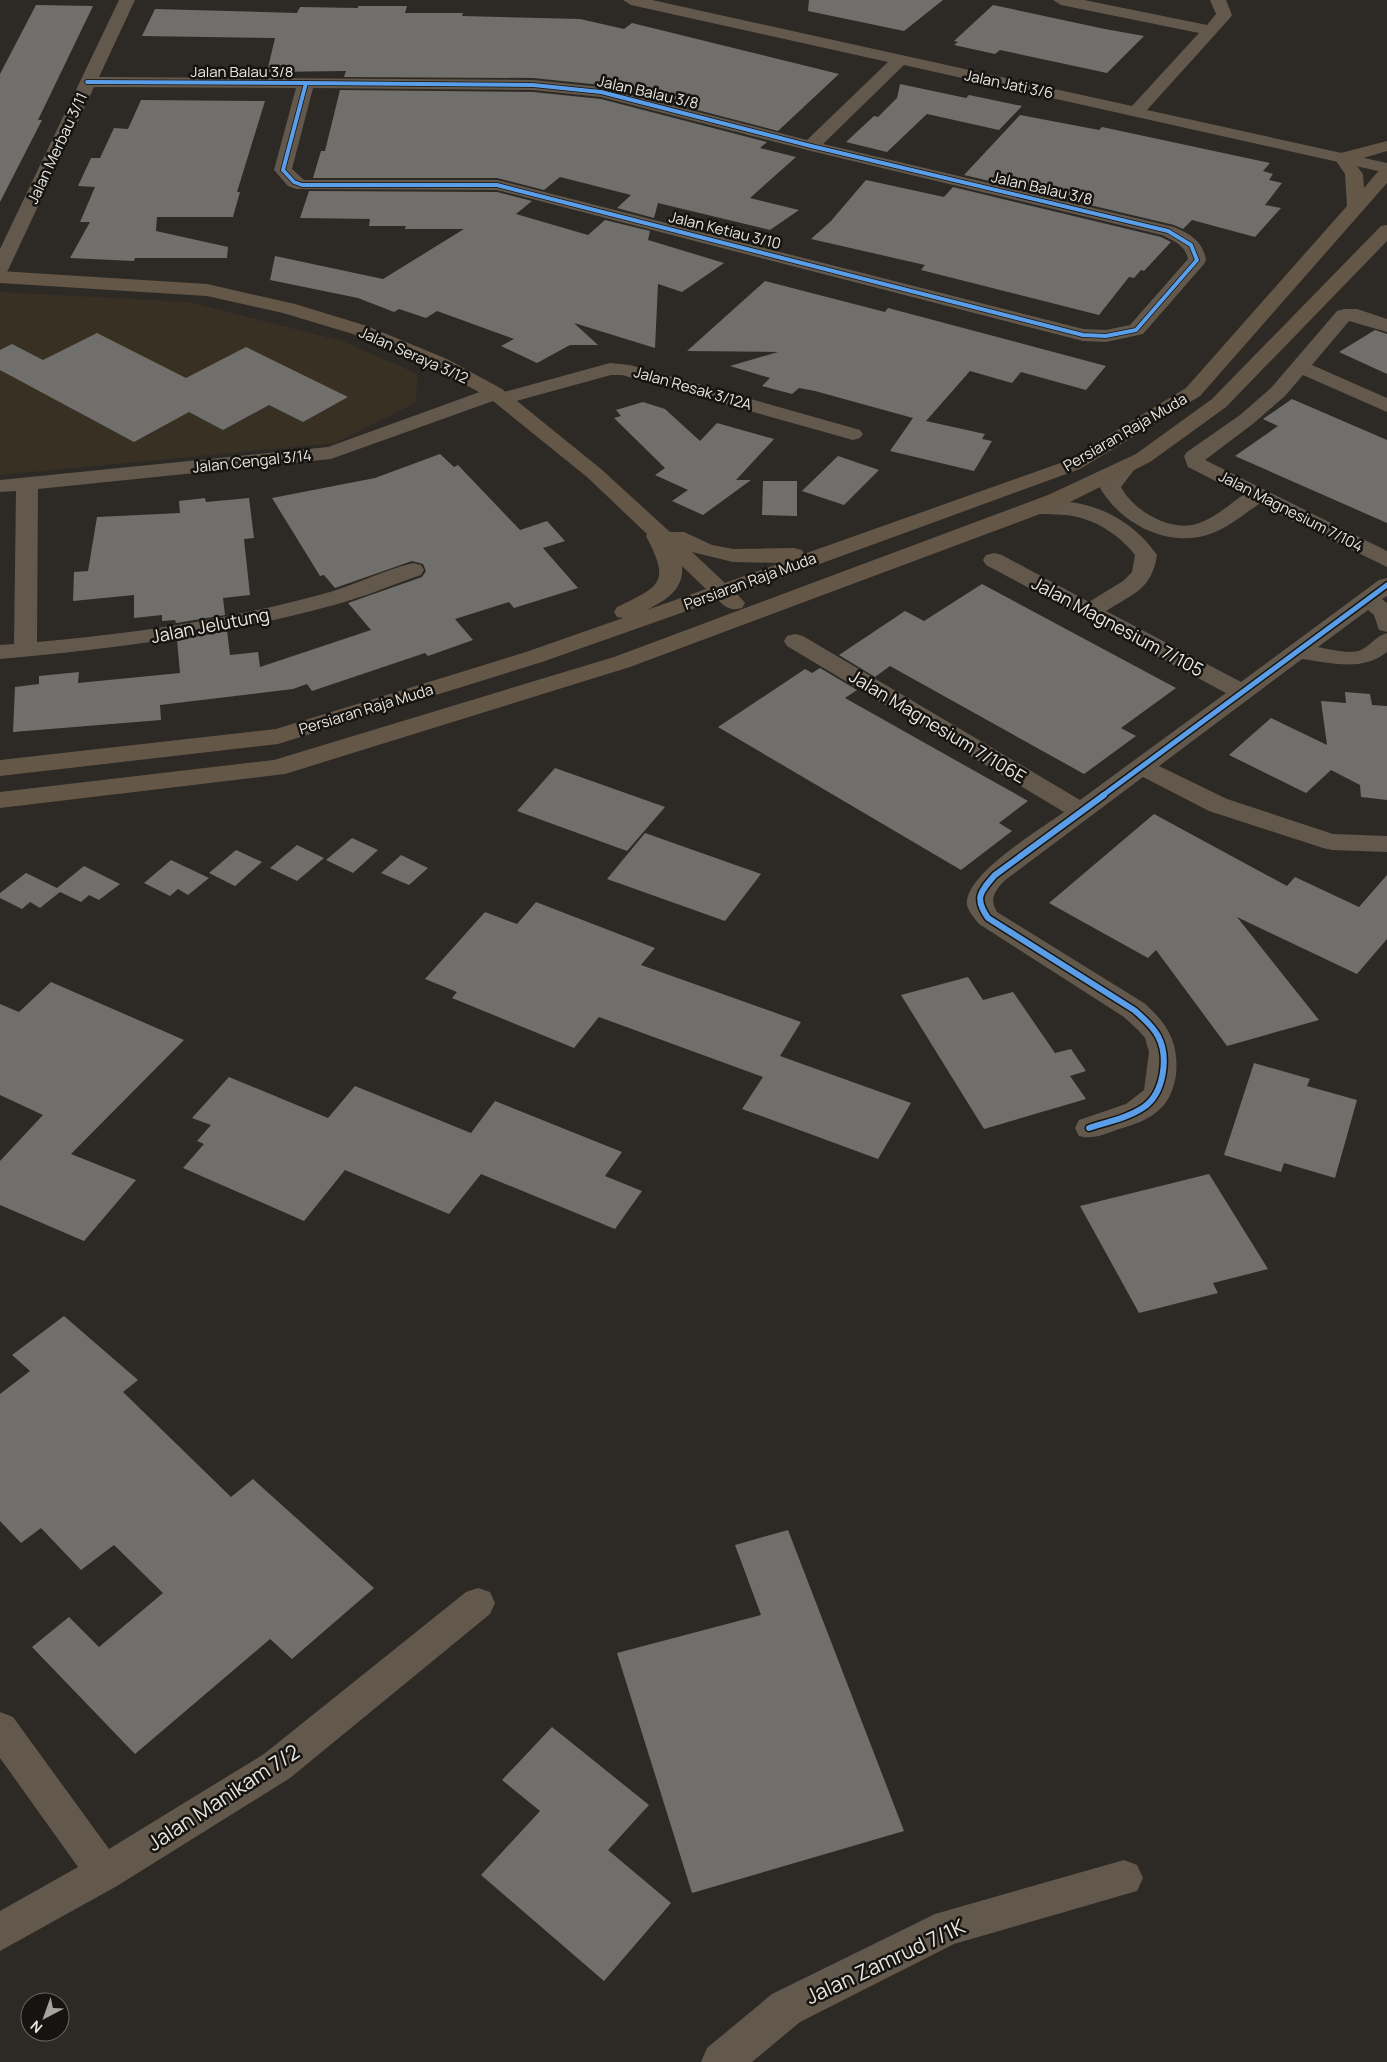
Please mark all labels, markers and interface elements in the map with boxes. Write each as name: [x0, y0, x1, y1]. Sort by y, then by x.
street label: Jalan Balau 3/8: [190, 61, 294, 82]
street label: Jalan Jati 3/6: [963, 64, 1055, 104]
street label: Jalan Balau 3/8: [595, 70, 701, 114]
street label: Jalan Merbau 3/11: [22, 89, 92, 207]
street label: Jalan Balau 3/8: [989, 166, 1095, 210]
street label: Jalan Ketiau 3/10: [667, 206, 783, 254]
street label: Jalan Seraya 3/12: [356, 322, 472, 388]
street label: Jalan Resak 3/12A: [632, 361, 755, 415]
street label: Persiaran Raja Muda: [1059, 388, 1191, 476]
street label: Jalan Cengal 3/14: [191, 444, 313, 478]
street label: Jalan Magnesium 7/104: [1215, 465, 1367, 557]
street label: Persiaran Raja Muda: [681, 547, 819, 615]
street label: Jalan Magnesium 7/105: [1028, 570, 1208, 682]
street label: Jalan Jelutung: [149, 602, 271, 648]
street label: Jalan Magnesium 7/106E: [845, 664, 1031, 788]
street label: Persiaran Raja Muda: [296, 679, 436, 739]
street label: Jalan Manikam 7/2: [142, 1737, 304, 1857]
street label: Jalan Zamrud 7/1K: [801, 1912, 970, 2010]
north arrow: [20, 1992, 70, 2042]
text: N: [26, 2017, 46, 2038]

